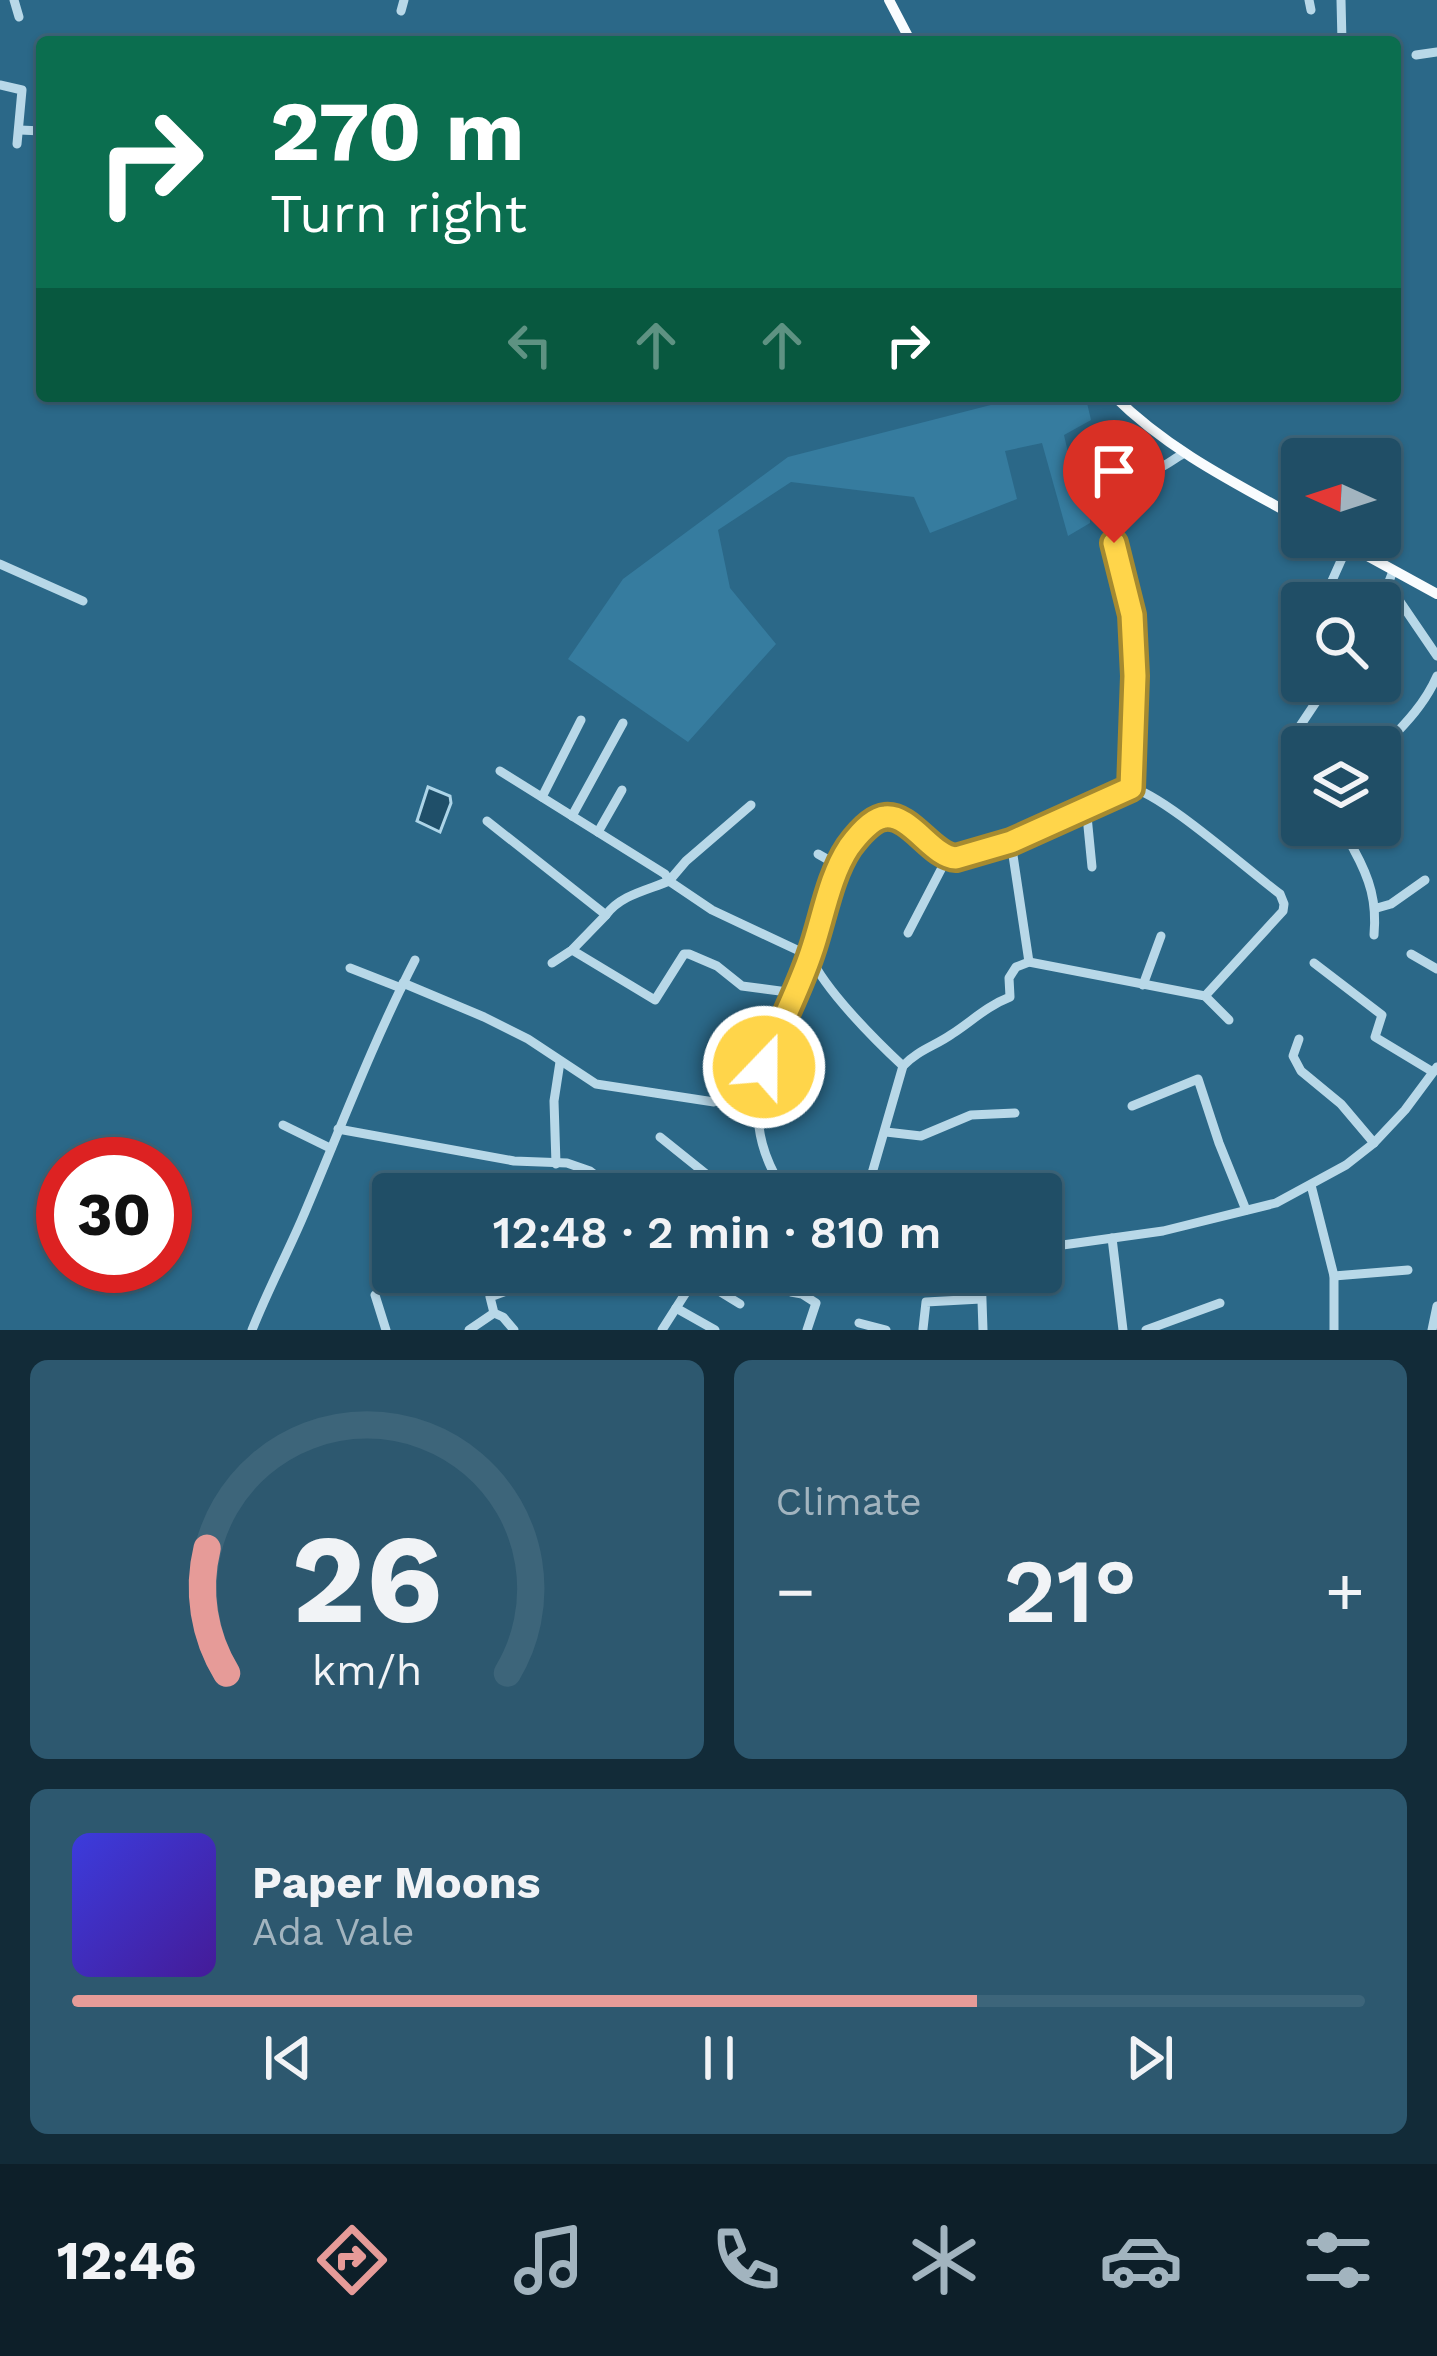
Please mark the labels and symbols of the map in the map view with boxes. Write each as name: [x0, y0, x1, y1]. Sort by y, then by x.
pin: [1063, 420, 1165, 543]
north arrow: [1281, 438, 1401, 558]
position arrow: [701, 1004, 827, 1130]
speed limit sign: 30: [36, 1137, 192, 1293]

